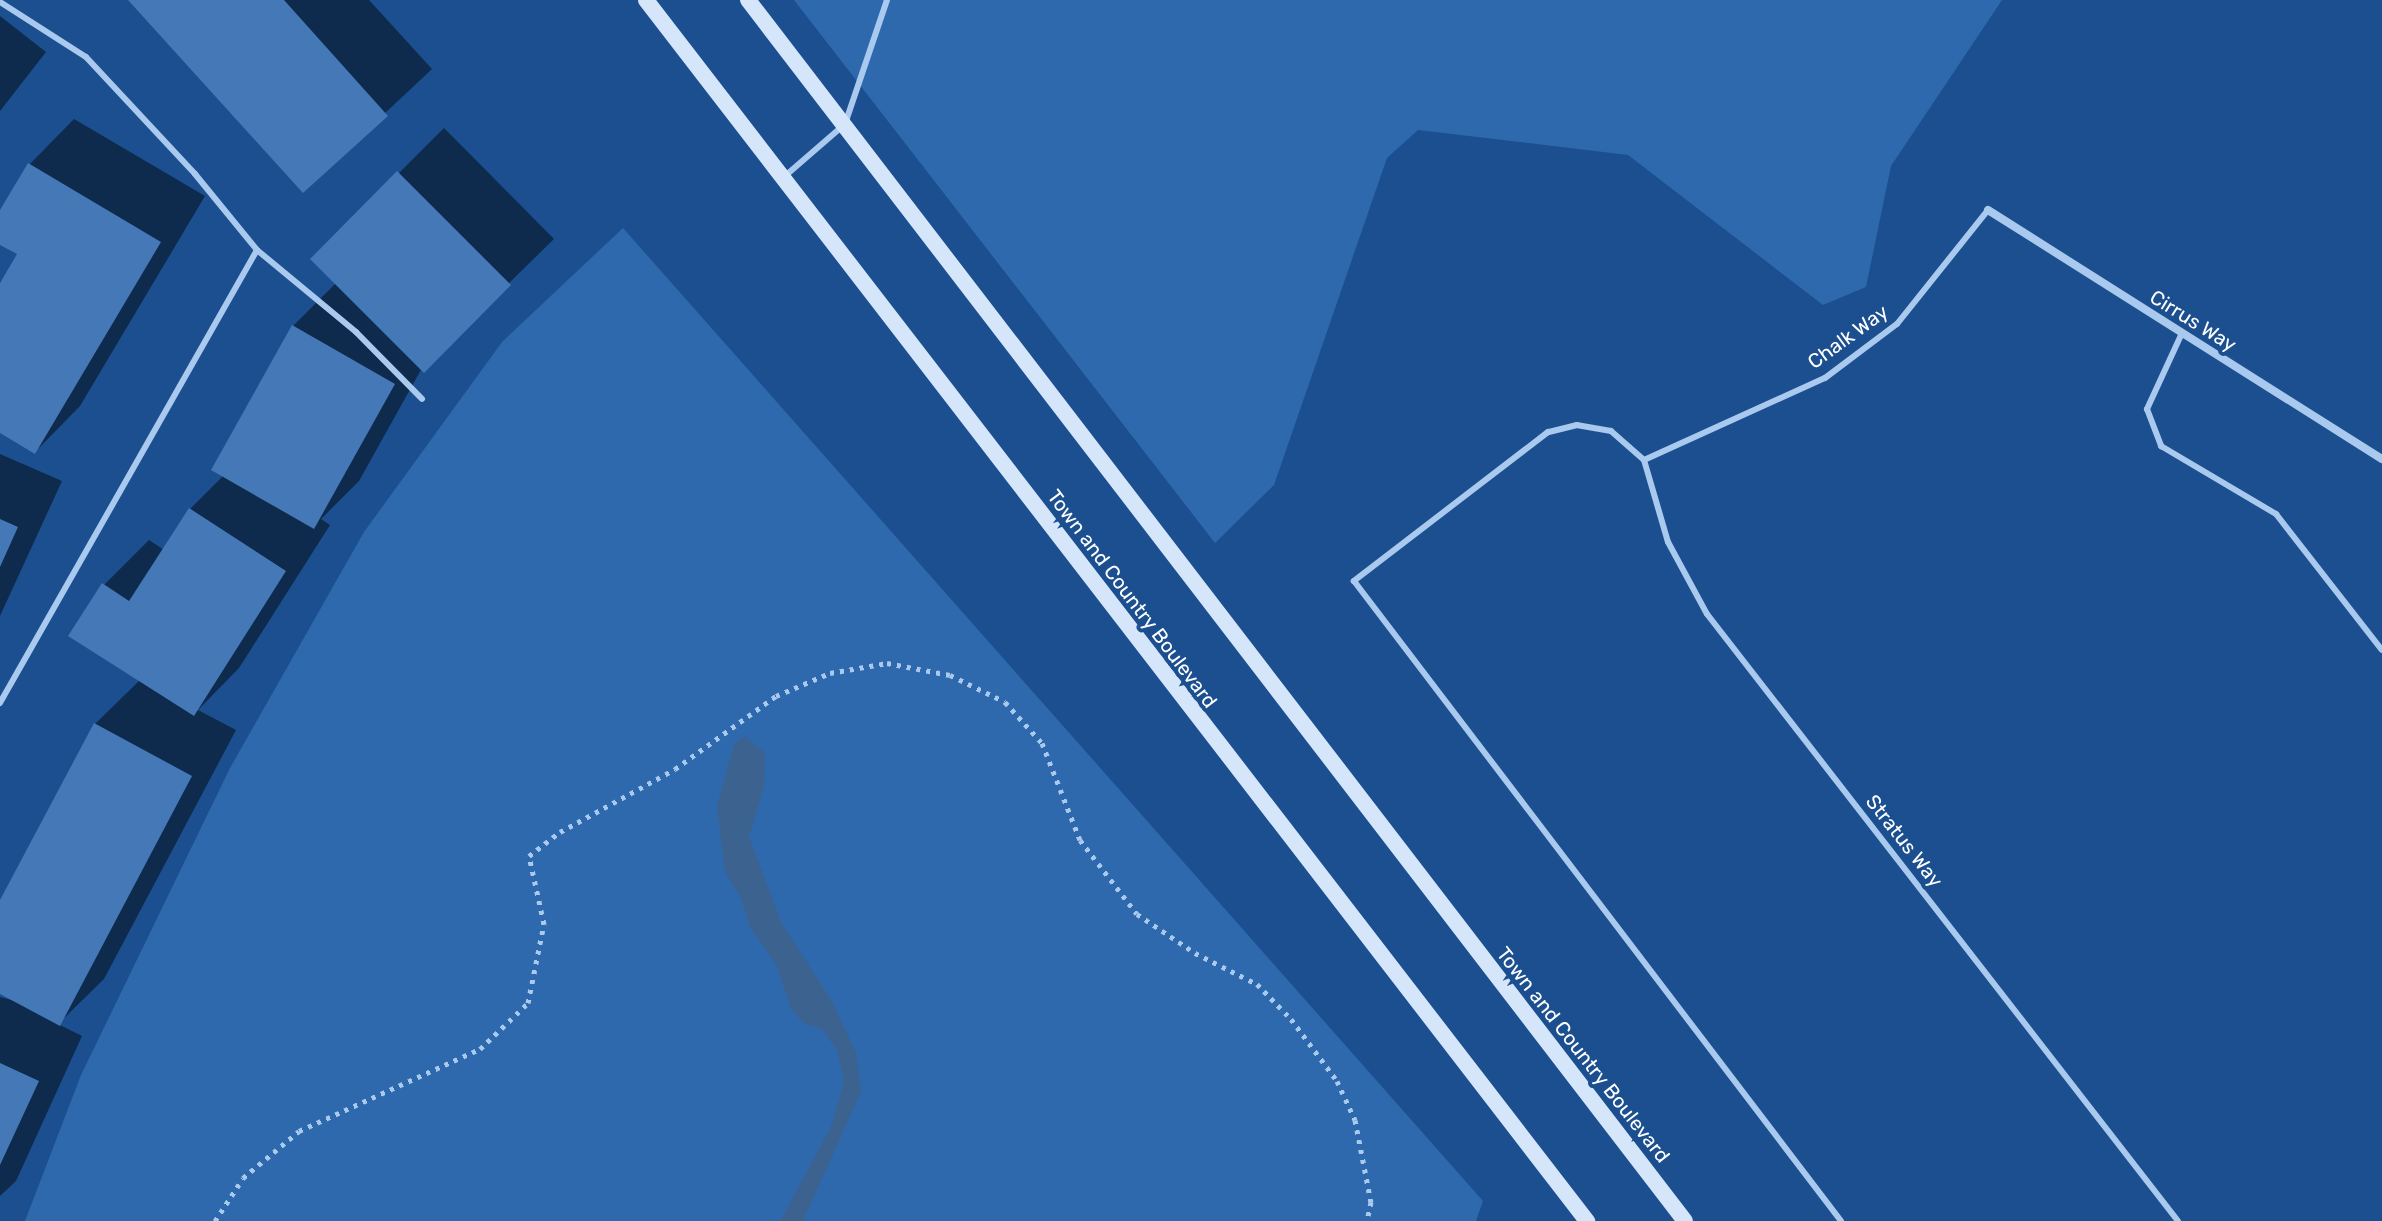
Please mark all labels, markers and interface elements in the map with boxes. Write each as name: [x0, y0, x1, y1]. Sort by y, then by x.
street label: Cirrus Way: [2145, 285, 2241, 357]
street label: Chalk Way: [1803, 300, 1893, 374]
street label: Town and Country Boulevard: [1042, 485, 1222, 713]
street label: Stratus Way: [1860, 790, 1948, 892]
street label: Town and Country Boulevard: [1491, 942, 1675, 1168]

